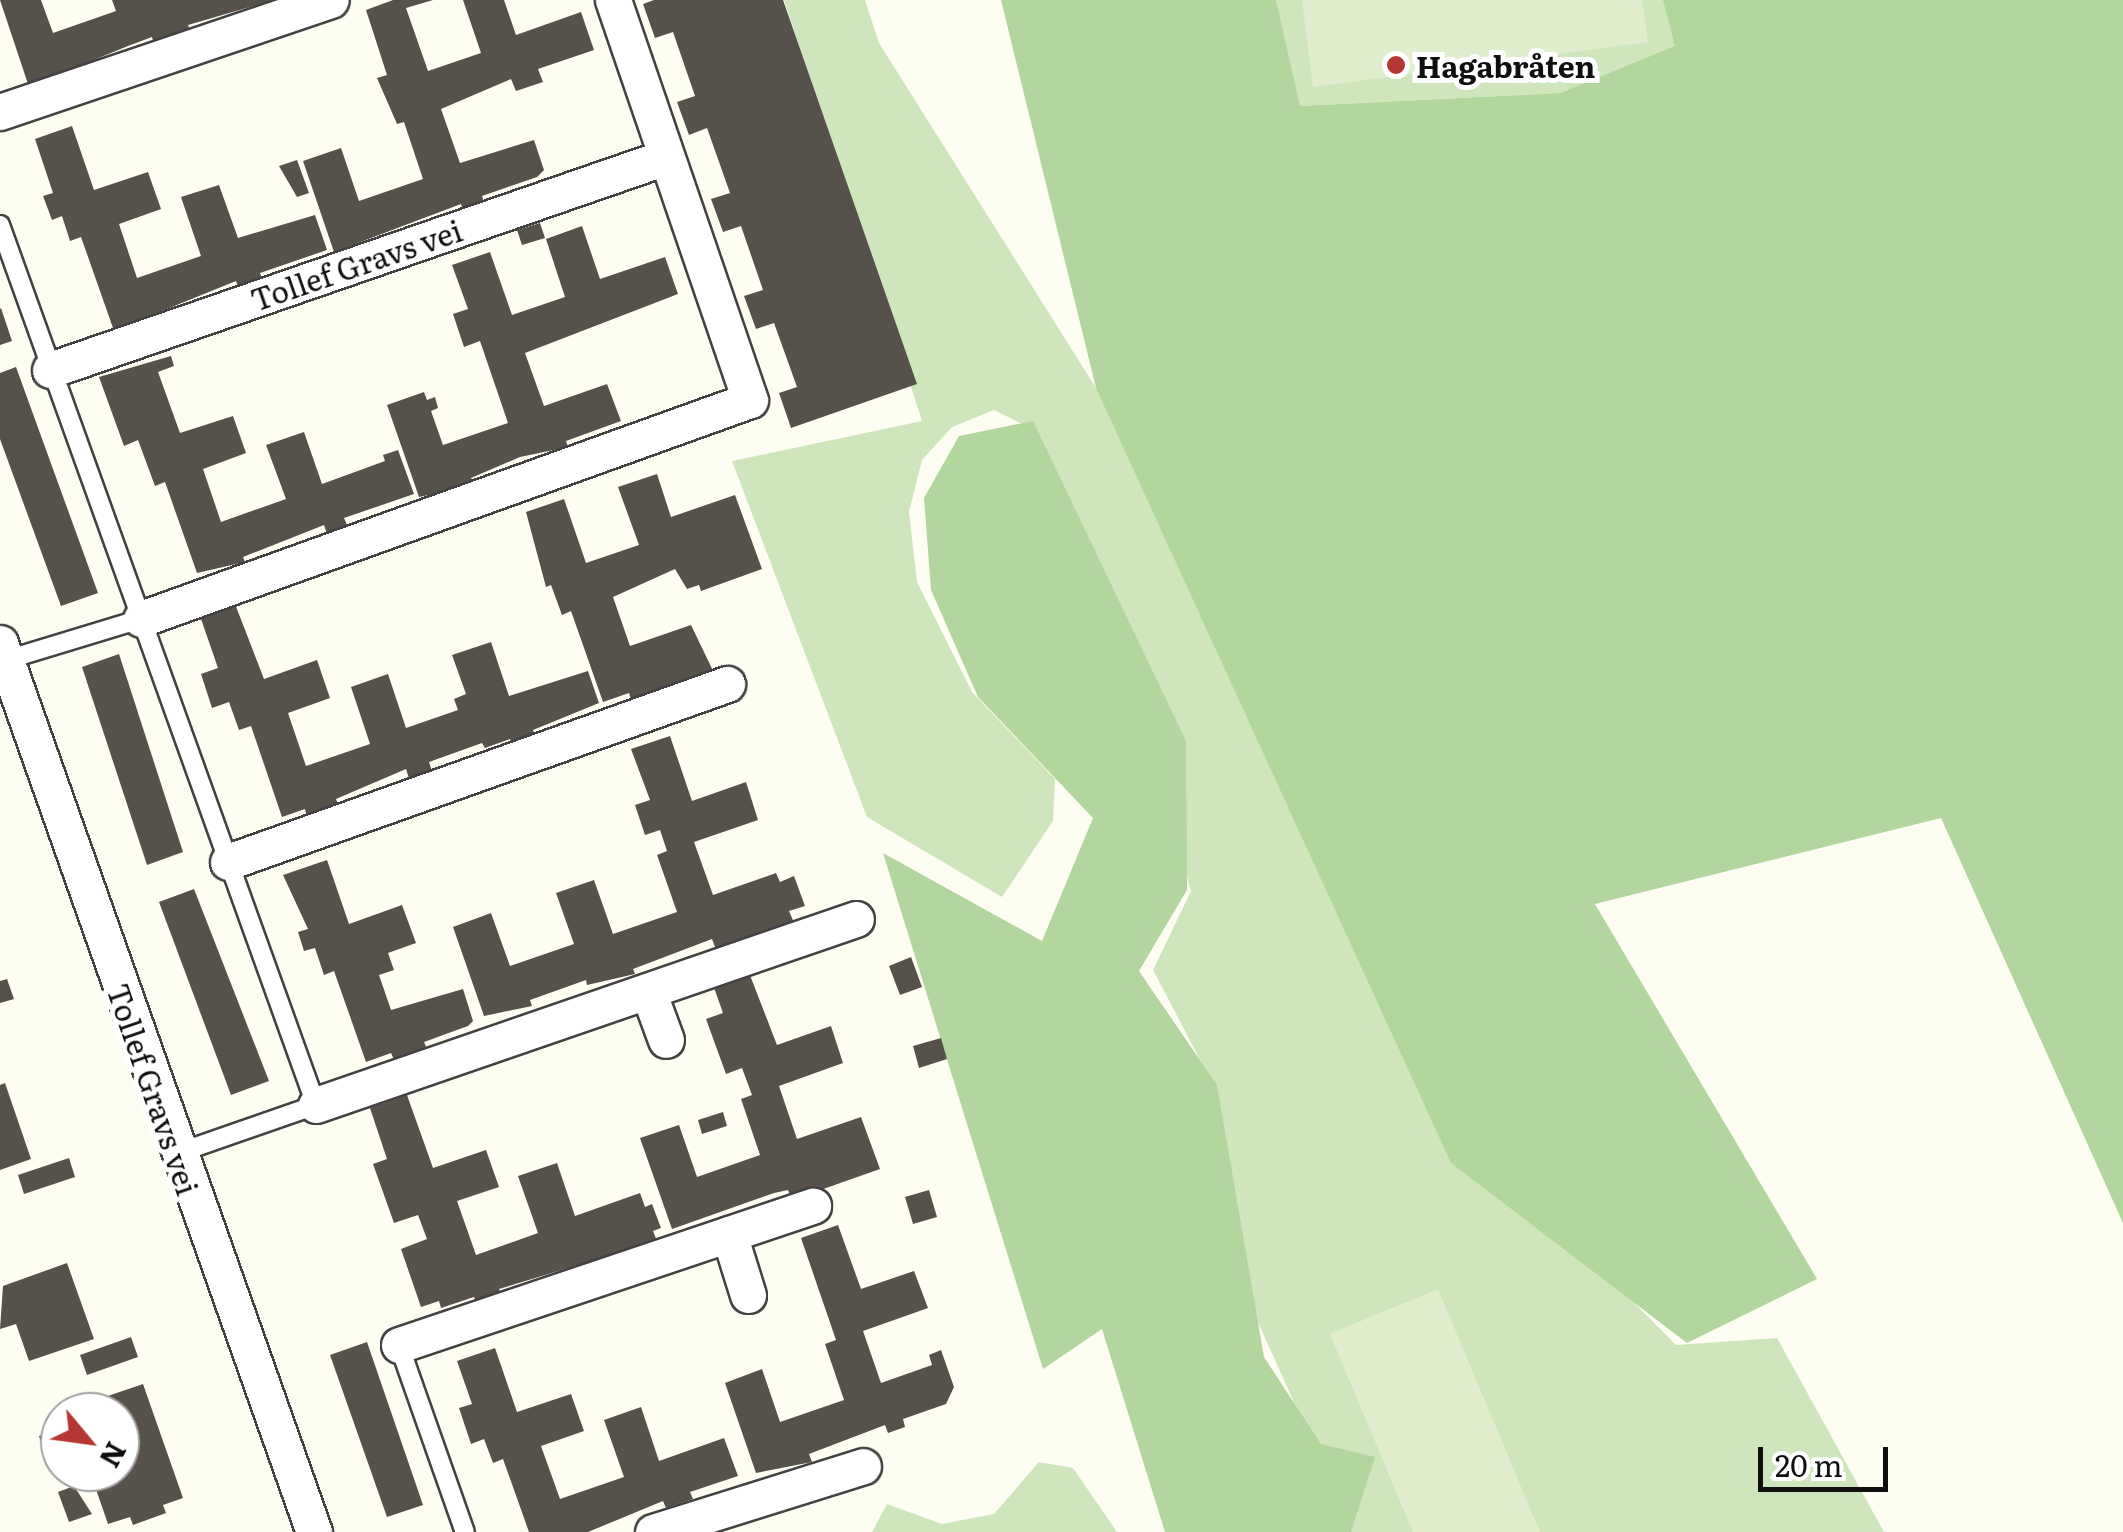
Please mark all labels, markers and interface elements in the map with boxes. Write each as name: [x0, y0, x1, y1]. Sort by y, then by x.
place label: Hagabråten: [1416, 47, 1595, 83]
marker: Hagabråten: [1385, 54, 1407, 76]
street label: Tollef Gravs vei: [246, 211, 466, 317]
street label: Tollef Gravs vei: [101, 979, 207, 1199]
north arrow: [40, 1392, 140, 1492]
scale bar: [1763, 1427, 1893, 1489]
text: N: [90, 1435, 139, 1476]
text: 20 m: [1775, 1442, 1843, 1486]

